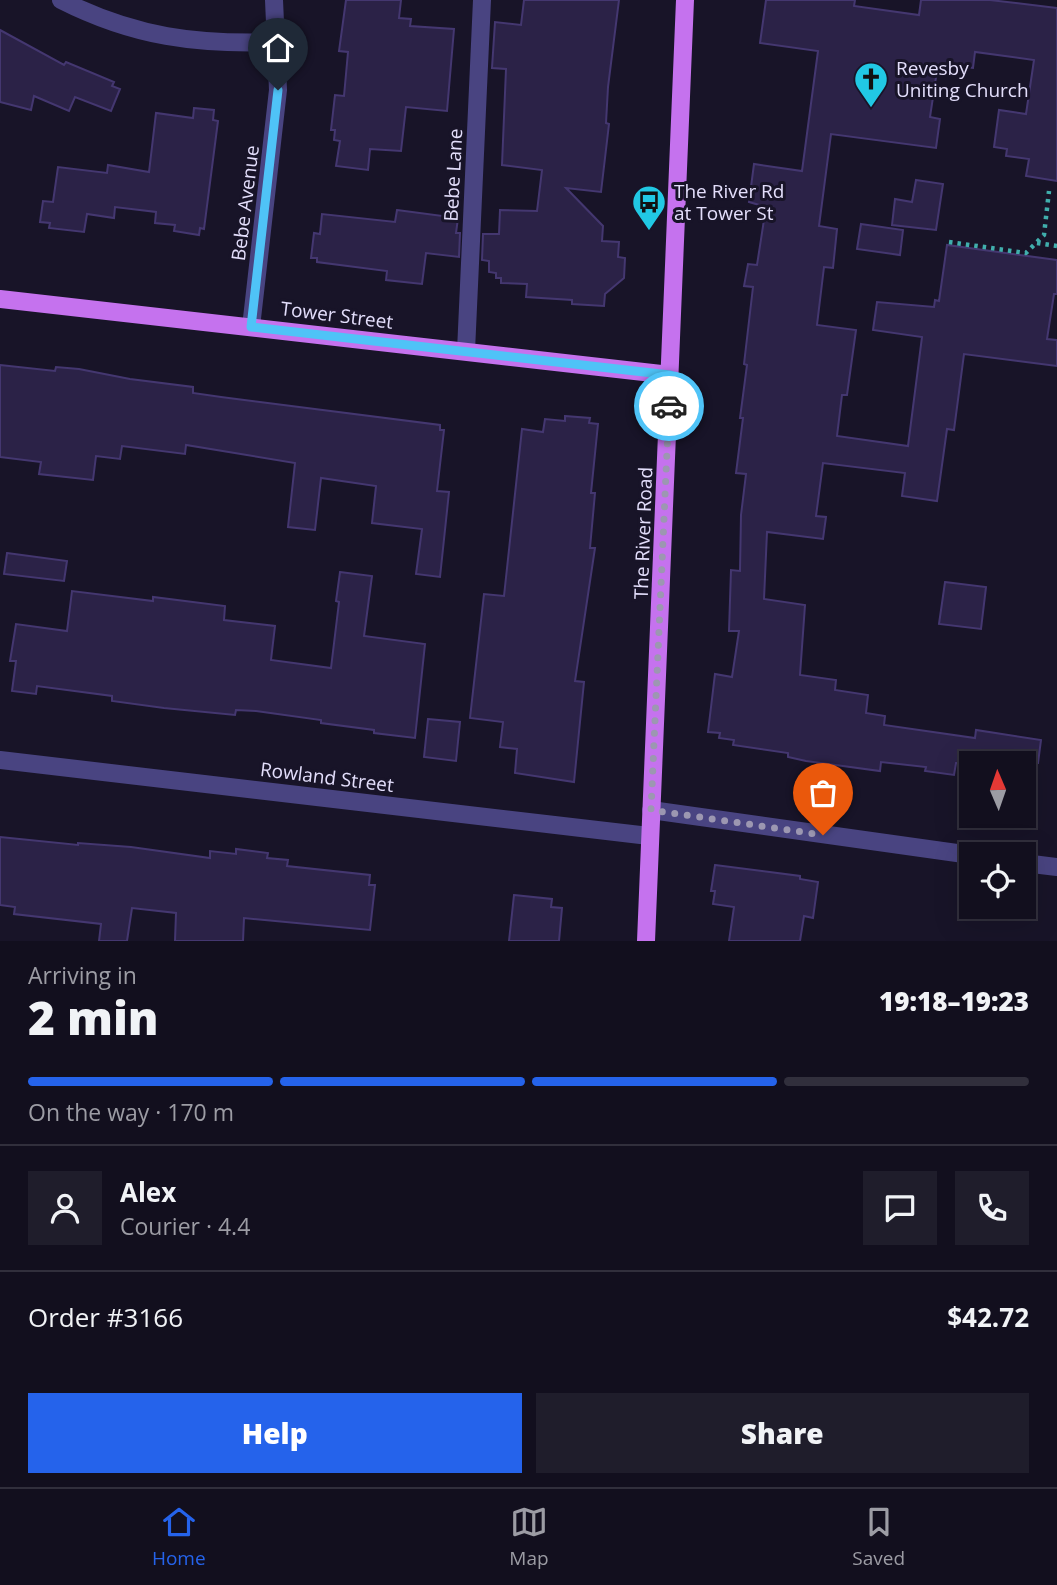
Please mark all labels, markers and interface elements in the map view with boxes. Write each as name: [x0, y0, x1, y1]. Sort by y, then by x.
pin: [248, 18, 308, 90]
icon: home: [259, 29, 297, 67]
place label: Revesby Uniting Church: [896, 55, 1029, 103]
church icon: Revesby Uniting Church: [852, 60, 890, 109]
street label: Bebe Lane: [438, 128, 468, 222]
street label: Bebe Avenue: [225, 144, 265, 262]
place label: The River Rd at Tower St: [674, 178, 784, 226]
bus stop icon: The River Rd at Tower St: [630, 183, 668, 232]
street label: Tower Street: [279, 295, 395, 335]
courier: [634, 371, 704, 441]
icon: car: [650, 387, 688, 425]
street label: The River Road: [628, 466, 658, 600]
north arrow: [959, 751, 1036, 828]
map controls: [959, 751, 1036, 919]
street label: Rowland Street: [259, 756, 396, 798]
pin: [793, 763, 853, 835]
icon: bag: [804, 774, 842, 812]
button: locate: [959, 842, 1036, 919]
text: Arriving in: [28, 959, 137, 991]
text: 19:18–19:23: [879, 983, 1029, 1019]
text: 2 min: [28, 986, 159, 1048]
text: On the way · 170 m: [28, 1096, 234, 1128]
button: person: [28, 1171, 102, 1245]
button: chat: [863, 1171, 937, 1245]
button: phone: [955, 1171, 1029, 1245]
text: Alex: [120, 1174, 176, 1210]
text: Courier · 4.4: [120, 1210, 250, 1242]
text: Order #3166: [28, 1299, 183, 1335]
text: $42.72: [947, 1299, 1029, 1335]
button: Help: [28, 1393, 522, 1473]
button: Share: [536, 1393, 1029, 1473]
tab: Home: [152, 1503, 206, 1571]
tab: Map: [509, 1503, 549, 1571]
tab: Saved: [852, 1503, 905, 1571]

